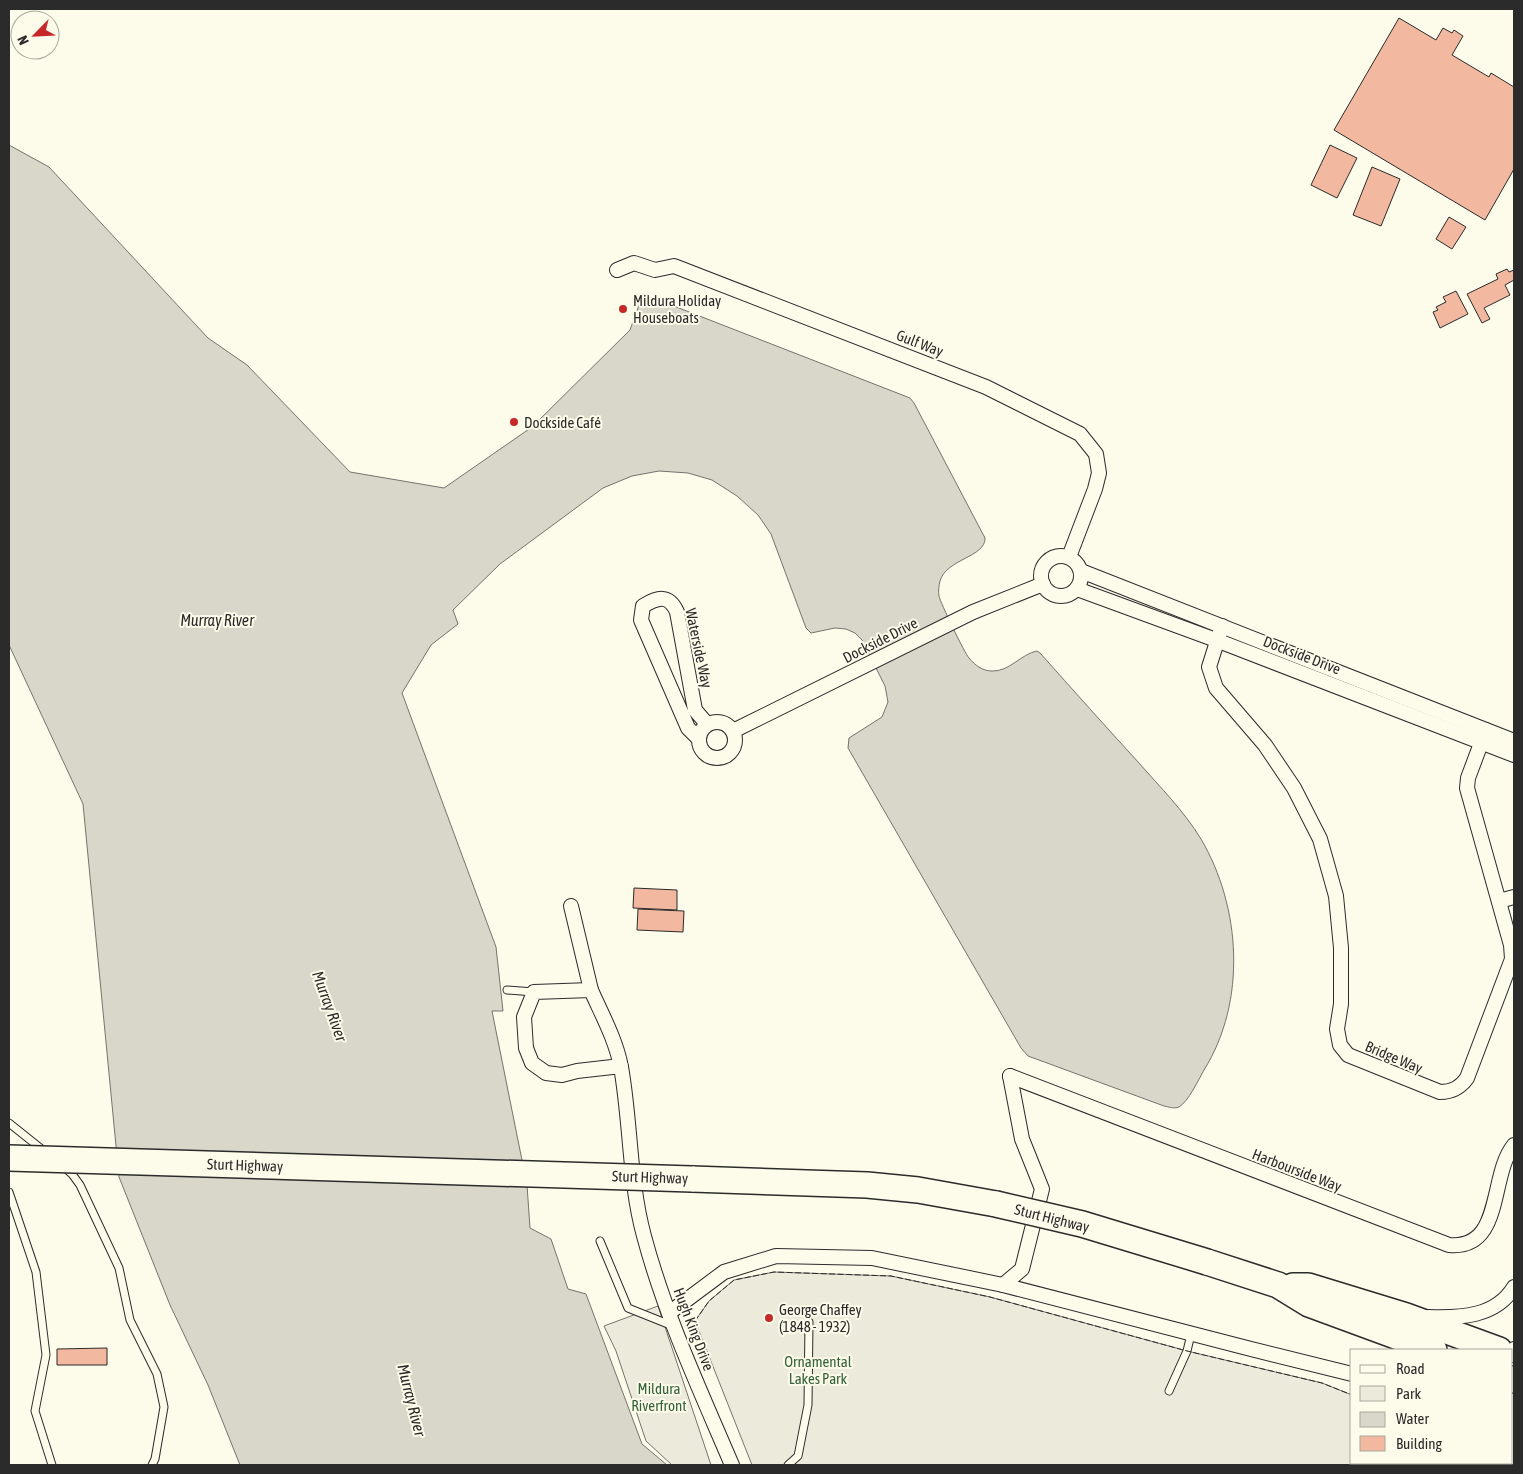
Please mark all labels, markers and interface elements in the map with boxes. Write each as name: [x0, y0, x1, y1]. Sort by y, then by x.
north arrow: [10, 10, 60, 60]
text: N: [14, 33, 32, 47]
place label: Mildura Holiday Houseboats: [633, 292, 721, 326]
marker: Mildura Holiday Houseboats: [617, 303, 629, 315]
street label: Gulf Way: [894, 326, 946, 360]
place label: Dockside Café: [524, 414, 601, 431]
marker: Dockside Café: [508, 416, 520, 428]
street label: Waterside Way: [682, 607, 716, 689]
water label: Murray River: [180, 611, 255, 630]
street label: Dockside Drive: [840, 614, 920, 666]
street label: Dockside Drive: [1261, 632, 1343, 678]
water label: Murray River: [308, 968, 352, 1045]
street label: Bridge Way: [1363, 1037, 1425, 1077]
street label: Harbourside Way: [1250, 1145, 1344, 1195]
street label: Sturt Highway: [207, 1155, 283, 1175]
street label: Sturt Highway: [612, 1167, 688, 1187]
street label: Sturt Highway: [1013, 1201, 1091, 1235]
street label: Hugh King Drive: [670, 1285, 718, 1373]
place label: George Chaffey (1848 - 1932): [779, 1301, 862, 1335]
marker: George Chaffey (1848 - 1932): [763, 1312, 775, 1324]
legend: [1350, 1349, 1513, 1464]
park label: Ornamental Lakes Park: [784, 1353, 852, 1387]
text: Road: [1396, 1360, 1425, 1377]
water label: Murray River: [393, 1362, 430, 1439]
park label: Mildura Riverfront: [631, 1380, 687, 1414]
text: Park: [1396, 1385, 1421, 1402]
text: Water: [1396, 1410, 1429, 1427]
text: Building: [1396, 1435, 1442, 1452]

